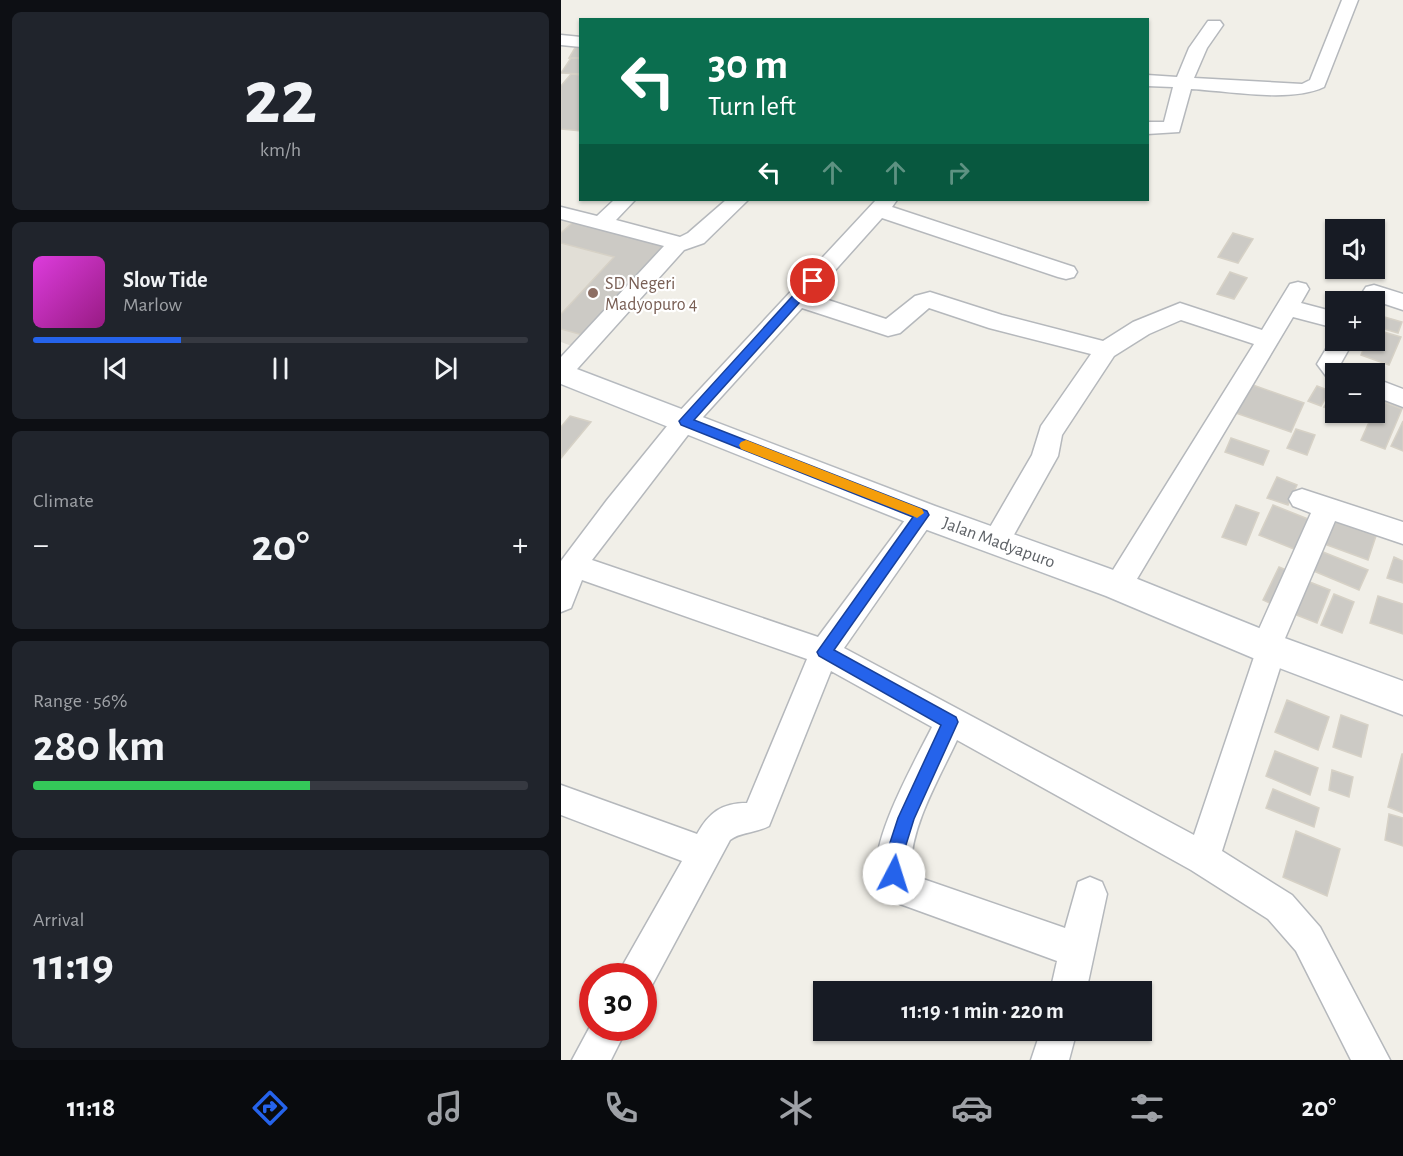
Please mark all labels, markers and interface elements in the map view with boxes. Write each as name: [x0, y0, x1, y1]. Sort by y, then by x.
icon: left: [609, 42, 687, 120]
text: 30 m: [708, 44, 788, 86]
text: 22: [244, 60, 317, 138]
text: Turn left: [708, 93, 796, 120]
text: km/h: [260, 140, 301, 160]
icon: left: [753, 156, 786, 189]
icon: ahead: [816, 156, 849, 189]
icon: ahead: [879, 156, 912, 189]
icon: right: [942, 156, 975, 189]
map controls: [1325, 219, 1385, 423]
button: sound: [1325, 219, 1385, 279]
pin: [787, 255, 838, 306]
icon: arrive: [796, 264, 829, 297]
text: Slow Tide: [123, 269, 208, 291]
place label: SD Negeri Madyopuro 4: [605, 275, 698, 314]
marker: SD Negeri Madyopuro 4: [586, 286, 600, 300]
button: +: [1325, 291, 1385, 351]
text: Marlow: [123, 295, 182, 315]
icon: previous: [99, 352, 132, 385]
icon: pause: [264, 352, 297, 385]
icon: next: [429, 352, 462, 385]
button: −: [1325, 363, 1385, 423]
text: Climate: [33, 491, 94, 511]
street label: Jalan Madyapuro: [940, 514, 1058, 572]
text: 20°: [252, 524, 309, 569]
text: −: [33, 529, 49, 562]
text: +: [512, 529, 528, 562]
text: Range · 56%: [33, 691, 127, 711]
text: 280 km: [33, 724, 165, 769]
position arrow: [862, 842, 926, 906]
text: Arrival: [33, 910, 84, 930]
text: 11:19: [33, 943, 114, 988]
speed limit sign: 30: [579, 963, 657, 1041]
text: 11:19 · 1 min · 220 m: [901, 1000, 1064, 1022]
icon: directions: [249, 1087, 291, 1129]
icon: music: [424, 1087, 466, 1129]
icon: phone: [600, 1087, 642, 1129]
icon: climate: [775, 1087, 817, 1129]
icon: car: [951, 1087, 993, 1129]
icon: filters: [1126, 1087, 1168, 1129]
text: 11:18: [67, 1094, 115, 1121]
text: 20°: [1302, 1094, 1336, 1121]

